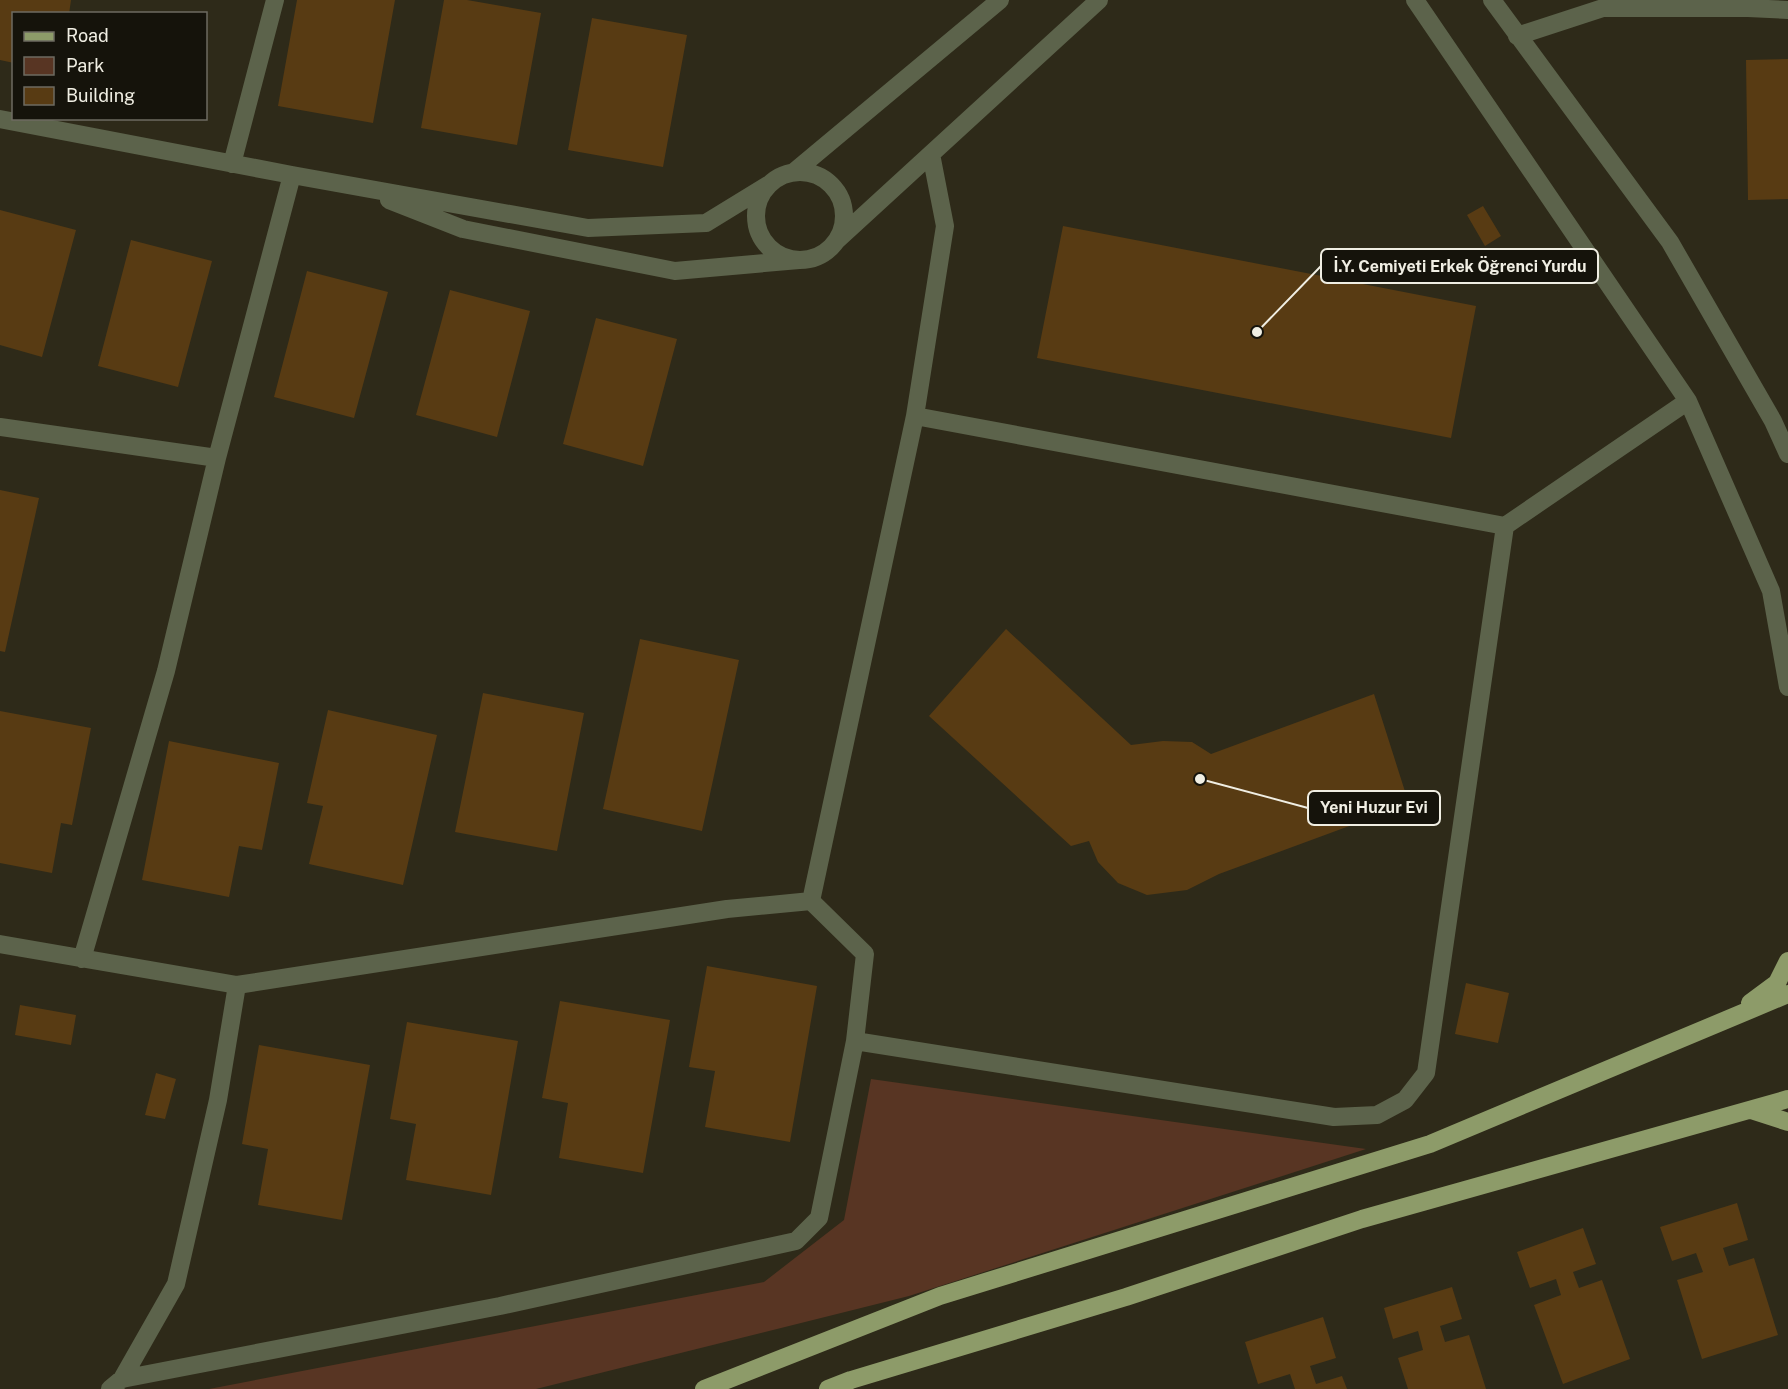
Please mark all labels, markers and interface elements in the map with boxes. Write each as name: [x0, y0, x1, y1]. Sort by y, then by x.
legend: [12, 12, 207, 120]
text: Road: [66, 25, 109, 46]
text: Park: [66, 55, 104, 76]
text: Building: [66, 85, 135, 106]
callout: İ.Y. Cemiyeti Erkek Öğrenci Yurdu: [1321, 249, 1598, 283]
text: İ.Y. Cemiyeti Erkek Öğrenci Yurdu: [1333, 255, 1587, 276]
callout: Yeni Huzur Evi: [1308, 791, 1440, 825]
text: Yeni Huzur Evi: [1320, 798, 1428, 817]

